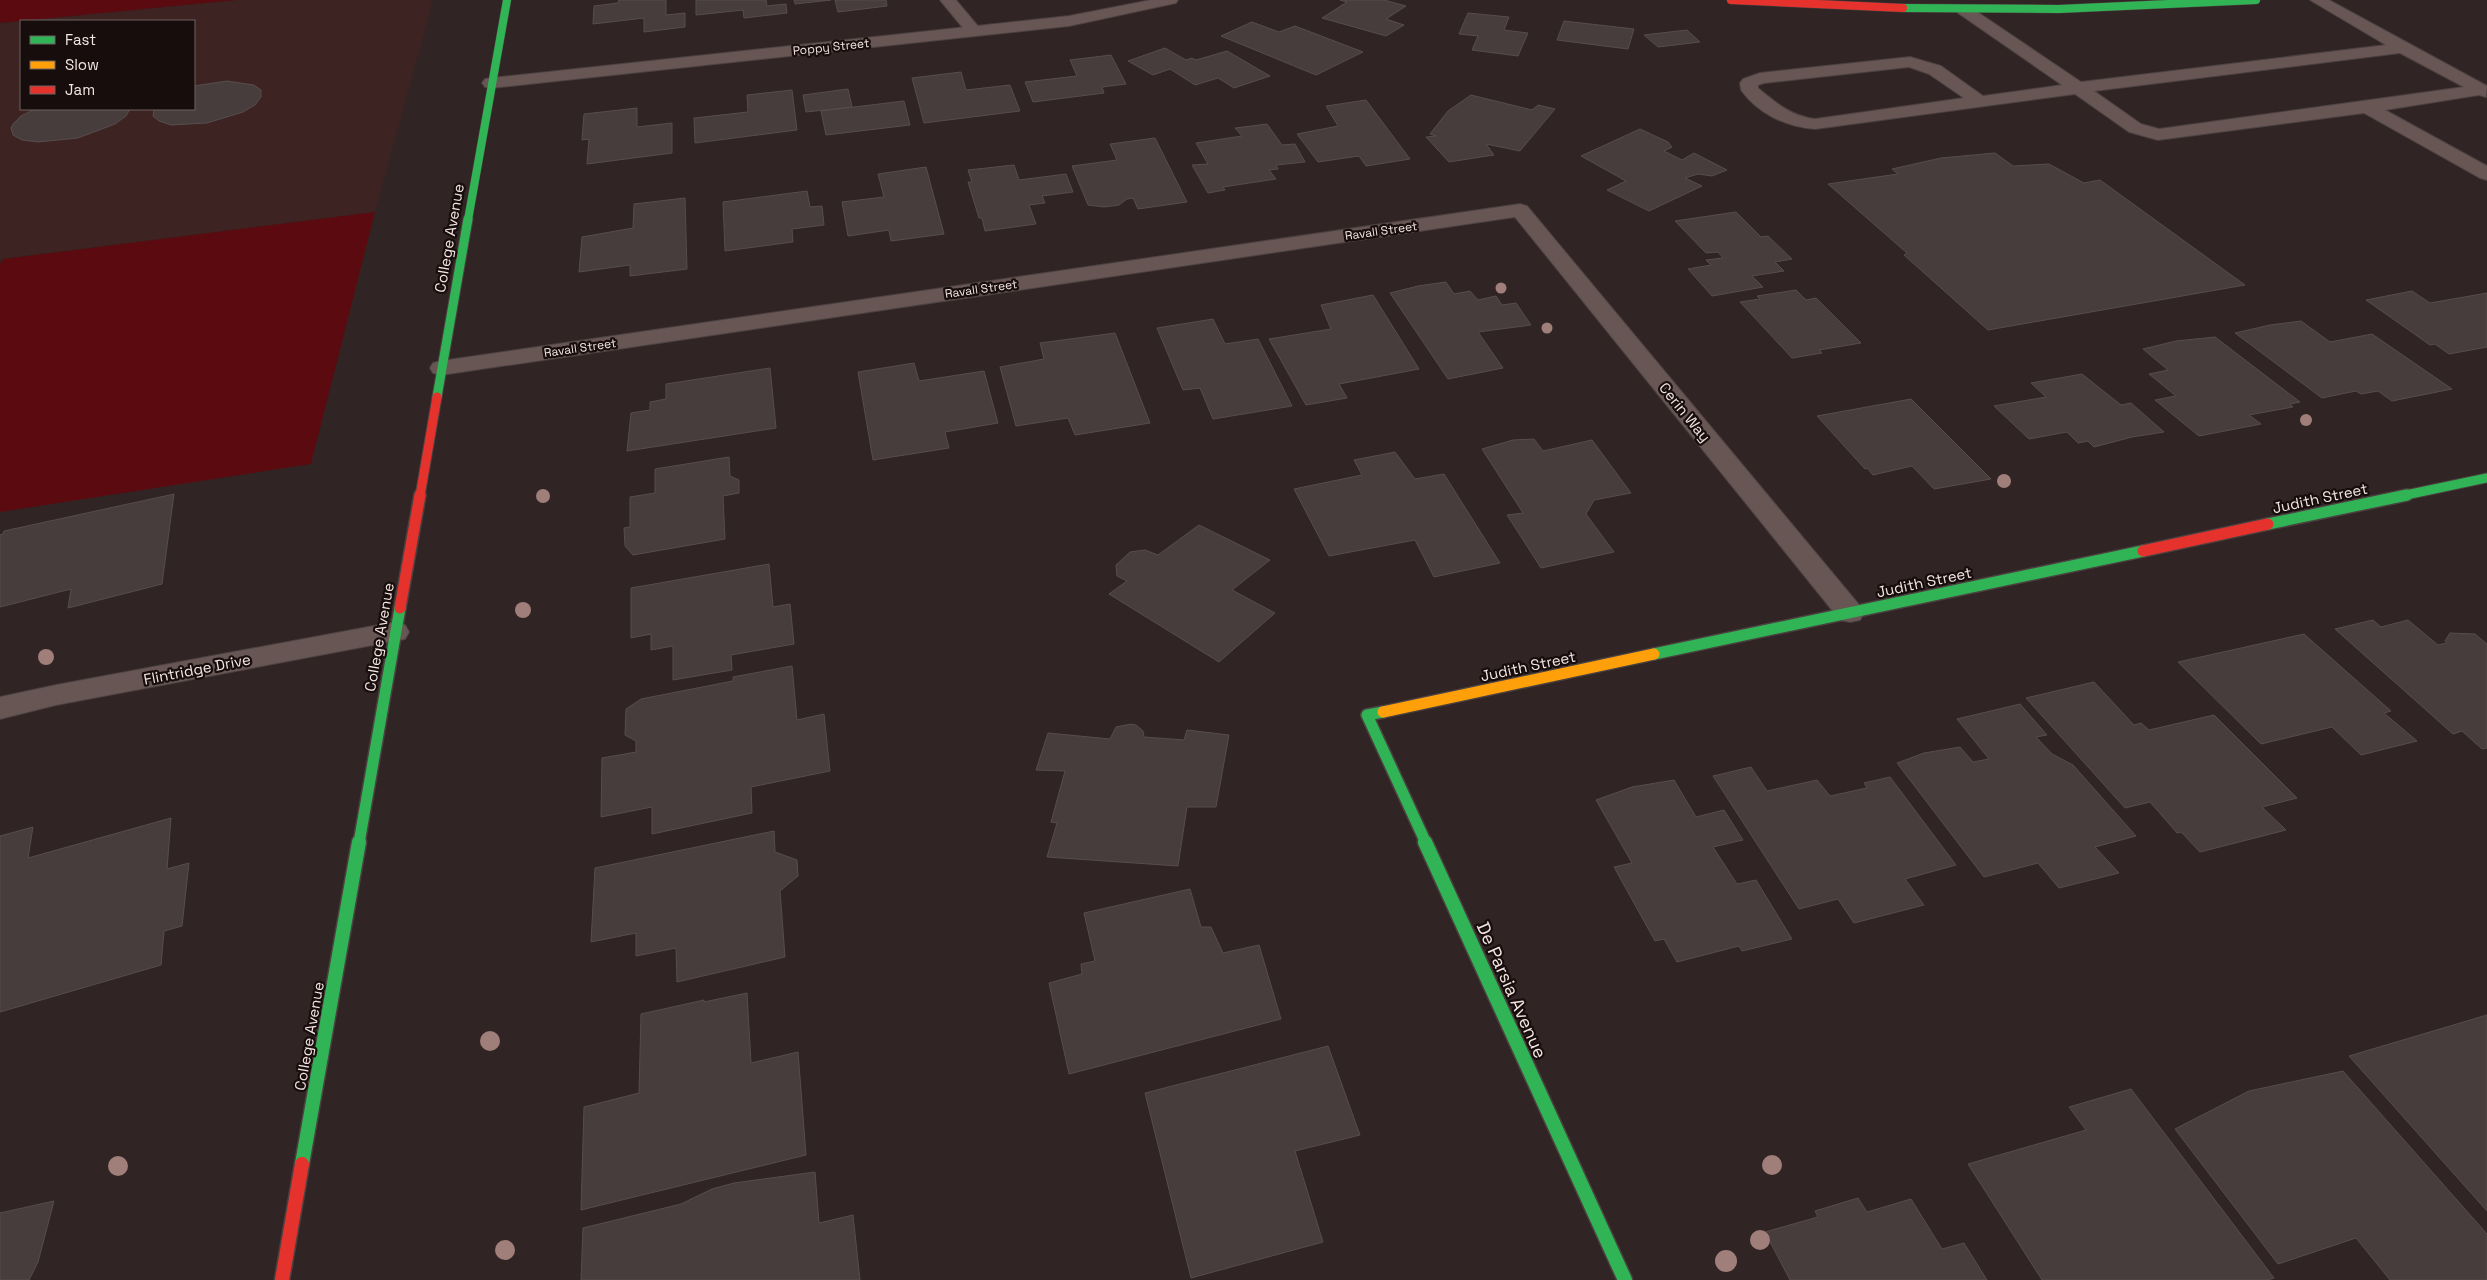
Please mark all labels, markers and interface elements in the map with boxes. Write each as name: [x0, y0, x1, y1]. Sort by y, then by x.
legend: [20, 20, 195, 110]
text: Fast: [65, 30, 96, 49]
street label: Poppy Street: [792, 35, 870, 59]
text: Slow: [65, 55, 99, 74]
text: Jam: [65, 80, 95, 99]
street label: College Avenue: [430, 182, 468, 294]
street label: Ravall Street: [1344, 218, 1418, 244]
street label: Ravall Street: [944, 276, 1018, 302]
street label: Ravall Street: [543, 335, 617, 361]
street label: Cerin Way: [1655, 378, 1715, 446]
street label: Judith Street: [2271, 479, 2369, 517]
street label: Judith Street: [1875, 563, 1973, 601]
street label: College Avenue: [360, 581, 398, 693]
street label: Judith Street: [1479, 647, 1577, 685]
street label: Flintridge Drive: [142, 649, 252, 689]
street label: De Parsia Avenue: [1472, 918, 1552, 1062]
street label: College Avenue: [290, 980, 328, 1092]

